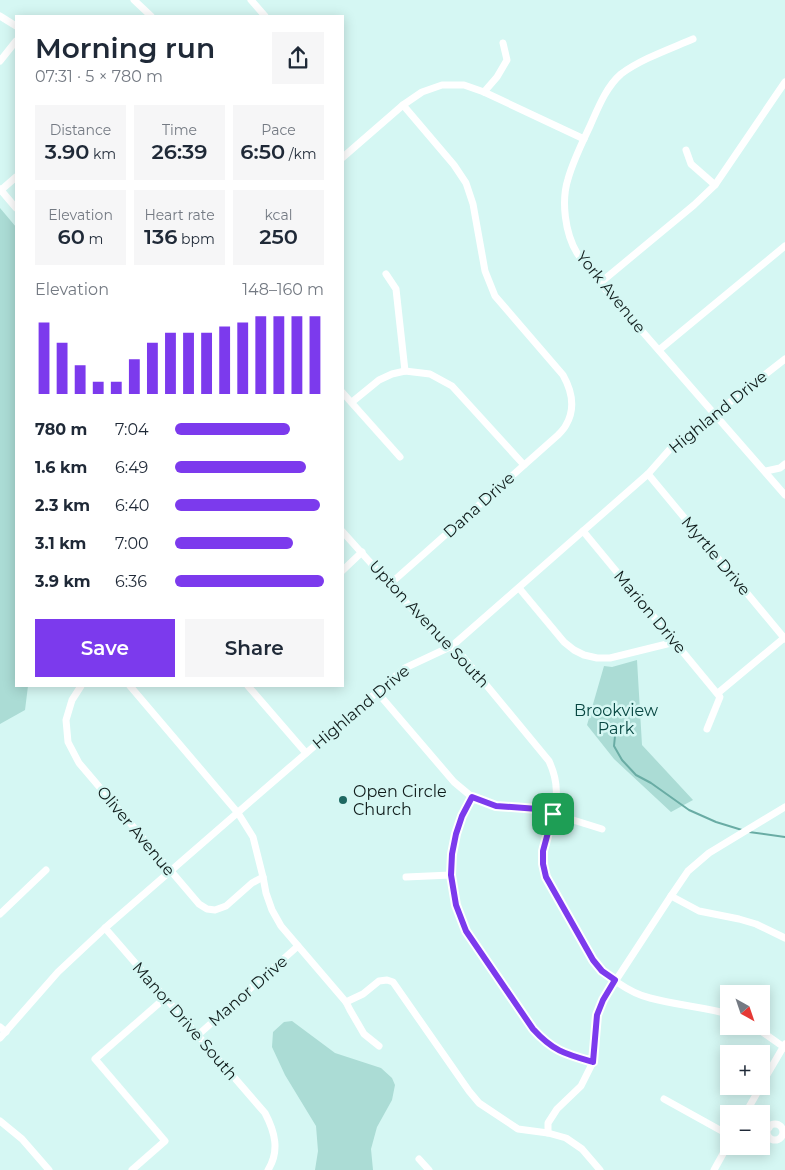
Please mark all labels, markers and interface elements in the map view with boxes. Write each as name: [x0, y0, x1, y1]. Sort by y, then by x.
text: Morning run: [35, 31, 215, 65]
button: share: [272, 32, 324, 84]
text: 07:31 · 5 × 780 m: [35, 67, 163, 86]
text: Distance: [50, 121, 111, 139]
text: Time: [162, 121, 197, 139]
text: Pace: [261, 121, 296, 139]
text: 3.90: [45, 139, 89, 164]
text: 26:39: [152, 139, 207, 164]
text: 6:50: [240, 139, 285, 164]
text: km: [89, 145, 116, 163]
text: /km: [285, 145, 317, 163]
text: Elevation: [48, 206, 113, 224]
text: Heart rate: [144, 206, 215, 224]
text: kcal: [265, 206, 292, 224]
text: 60: [58, 224, 85, 249]
text: 136: [144, 224, 177, 249]
text: 250: [259, 224, 298, 249]
text: m: [85, 230, 103, 248]
text: bpm: [177, 230, 215, 248]
street label: York Avenue: [572, 247, 650, 337]
text: Elevation: [35, 280, 109, 299]
text: 148–160 m: [242, 280, 324, 299]
street label: Highland Drive: [665, 367, 771, 457]
text: 780 m: [35, 420, 87, 439]
text: 7:04: [115, 420, 149, 439]
text: 1.6 km: [35, 458, 87, 477]
text: 6:49: [115, 458, 148, 477]
street label: Dana Drive: [440, 468, 518, 542]
text: 2.3 km: [35, 496, 90, 515]
text: 6:40: [115, 496, 149, 515]
street label: Myrtle Drive: [677, 513, 755, 599]
text: 3.1 km: [35, 534, 86, 553]
text: 7:00: [115, 534, 149, 553]
street label: Upton Avenue South: [365, 556, 493, 692]
street label: Marion Drive: [610, 567, 690, 657]
text: 3.9 km: [35, 572, 91, 591]
text: 6:36: [115, 572, 147, 591]
button: Save: [35, 619, 175, 677]
button: Share: [185, 619, 324, 677]
street label: Highland Drive: [309, 661, 413, 753]
park label: Brookview Park: [574, 701, 658, 738]
street label: Oliver Avenue: [93, 782, 179, 880]
place label: Open Circle Church: [353, 782, 447, 819]
pin: [532, 793, 574, 835]
marker: Open Circle Church: [337, 794, 349, 806]
icon: arrive: [539, 800, 567, 828]
street label: Manor Drive: [205, 952, 291, 1030]
street label: Manor Drive South: [129, 958, 241, 1084]
north arrow: [720, 985, 770, 1035]
map controls: [720, 985, 770, 1155]
button: +: [720, 1045, 770, 1095]
button: −: [720, 1105, 770, 1155]

